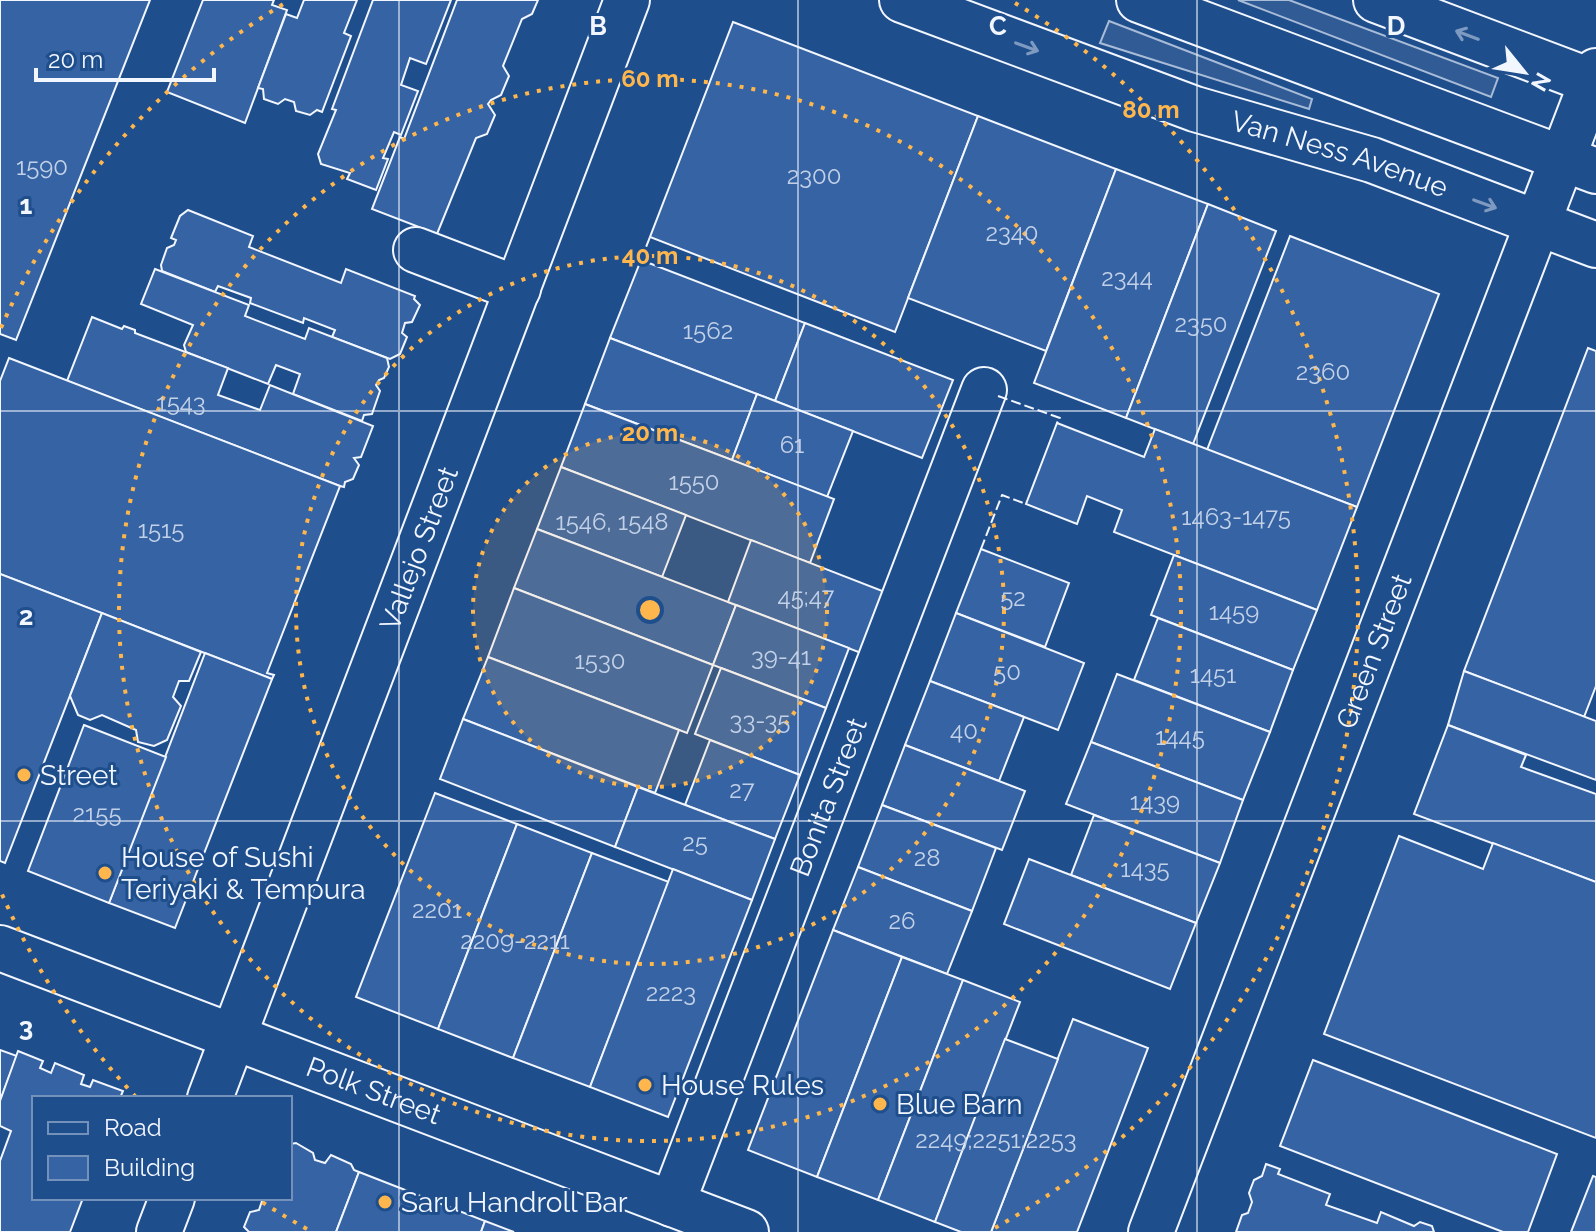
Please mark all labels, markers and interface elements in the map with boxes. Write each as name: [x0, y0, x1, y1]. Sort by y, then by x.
text: B: [589, 11, 607, 41]
text: C: [989, 11, 1007, 41]
text: D: [1387, 11, 1405, 41]
one-way arrow: [1455, 27, 1480, 41]
scale bar: [36, 32, 214, 82]
north arrow: [1484, 32, 1564, 112]
one-way arrow: [1014, 41, 1039, 55]
text: 20 m: [48, 45, 103, 74]
text: 60 m: [621, 64, 679, 93]
text: N: [1526, 68, 1557, 96]
text: 80 m: [1122, 95, 1180, 124]
street label: Van Ness Avenue: [1227, 104, 1453, 204]
house number: 1590: [16, 152, 68, 181]
house number: 2300: [787, 161, 841, 190]
text: 1: [20, 190, 33, 220]
one-way arrow: [1472, 198, 1497, 212]
house number: 2340: [985, 218, 1039, 247]
text: 40 m: [622, 241, 678, 270]
house number: 2344: [1101, 263, 1153, 292]
house number: 2350: [1174, 309, 1228, 338]
house number: 1562: [683, 316, 733, 345]
house number: 2360: [1296, 357, 1350, 386]
house number: 1543: [156, 388, 206, 417]
text: 20 m: [622, 418, 678, 447]
house number: 61: [780, 430, 804, 459]
street label: Vallejo Street: [373, 462, 465, 635]
house number: 1550: [668, 467, 720, 496]
house number: 1463-1475: [1181, 502, 1291, 531]
house number: 1546, 1548: [555, 507, 669, 536]
house number: 1515: [138, 515, 184, 544]
street label: Green Street: [1329, 569, 1419, 734]
house number: 45;47: [778, 582, 835, 611]
house number: 52: [1000, 583, 1026, 612]
centre of rings: [636, 596, 664, 624]
house number: 1459: [1209, 597, 1259, 626]
text: 2: [19, 601, 33, 631]
house number: 39-41: [751, 642, 811, 671]
house number: 1530: [575, 646, 625, 675]
house number: 50: [993, 657, 1021, 686]
house number: 1451: [1190, 660, 1236, 689]
house number: 33-35: [730, 706, 790, 735]
street label: Bonita Street: [783, 713, 874, 881]
house number: 40: [950, 716, 978, 745]
house number: 1445: [1155, 722, 1205, 751]
place label: Street: [40, 759, 118, 792]
marker: Street: [15, 766, 33, 784]
house number: 27: [729, 775, 755, 804]
house number: 1439: [1130, 787, 1180, 816]
house number: 2155: [73, 799, 121, 828]
house number: 25: [682, 828, 708, 857]
place label: House of Sushi Teriyaki & Tempura: [121, 841, 366, 906]
house number: 28: [914, 843, 940, 872]
house number: 1435: [1120, 854, 1170, 883]
marker: House of Sushi Teriyaki & Tempura: [96, 864, 114, 882]
house number: 2201: [412, 895, 462, 924]
house number: 26: [889, 906, 915, 935]
house number: 2209-2211: [460, 926, 570, 955]
house number: 2223: [646, 978, 696, 1007]
text: 3: [19, 1012, 33, 1042]
street label: Polk Street: [302, 1050, 446, 1132]
place label: House Rules: [661, 1069, 824, 1102]
marker: House Rules: [636, 1076, 654, 1094]
place label: Blue Barn: [896, 1088, 1023, 1121]
marker: Blue Barn: [871, 1095, 889, 1113]
legend: [32, 1096, 292, 1200]
text: Road: [104, 1113, 162, 1142]
house number: 2249;2251;2253: [915, 1125, 1077, 1154]
text: Building: [104, 1153, 195, 1182]
place label: Saru Handroll Bar: [401, 1186, 628, 1219]
marker: Saru Handroll Bar: [376, 1193, 394, 1211]

